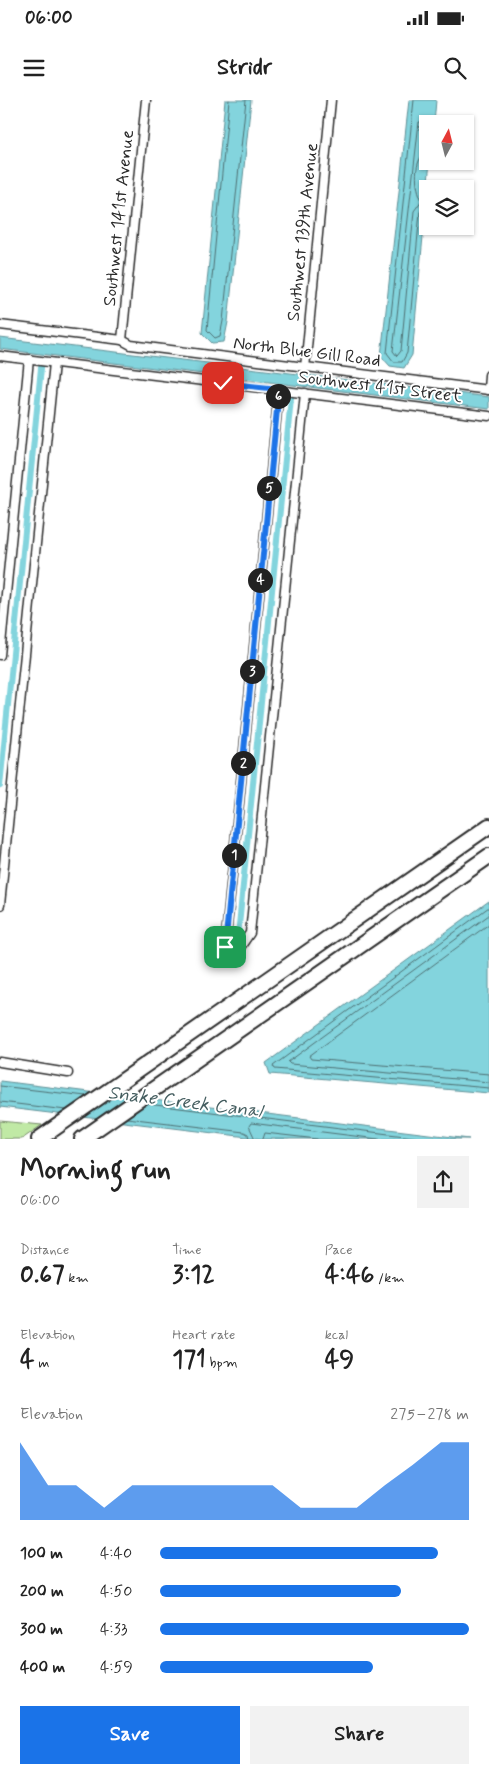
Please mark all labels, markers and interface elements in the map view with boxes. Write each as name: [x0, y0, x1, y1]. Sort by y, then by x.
text: 06:00: [25, 5, 73, 30]
icon: menu: [20, 54, 48, 82]
text: Stridr: [217, 54, 272, 82]
icon: search: [441, 54, 469, 82]
north arrow: [419, 115, 474, 170]
map controls: [419, 115, 474, 235]
street label: Southwest 141st Avenue: [98, 128, 140, 307]
street label: Southwest 139th Avenue: [282, 141, 324, 322]
button: layers: [419, 180, 474, 235]
street label: North Blue Gill Road: [232, 331, 382, 373]
pin: [202, 362, 244, 404]
street label: Southwest 41st Street: [297, 365, 464, 409]
icon: check: [209, 369, 237, 397]
pin: 6: [266, 384, 290, 408]
text: 6: [275, 387, 282, 405]
pin: 5: [256, 476, 282, 500]
text: 5: [265, 479, 274, 497]
pin: 4: [248, 568, 272, 592]
text: 4: [256, 571, 265, 589]
pin: 3: [240, 658, 264, 684]
text: 3: [249, 662, 256, 680]
pin: 2: [230, 750, 256, 776]
text: 2: [240, 754, 247, 772]
pin: 1: [222, 842, 246, 868]
text: 1: [231, 846, 238, 864]
pin: [204, 926, 246, 968]
icon: arrive: [211, 933, 239, 961]
water label: Snake Creek Canal: [107, 1080, 267, 1124]
text: Morning run: [20, 1152, 171, 1189]
button: share: [417, 1156, 469, 1208]
text: 06:00: [20, 1190, 60, 1211]
text: Distance: [20, 1241, 69, 1259]
text: Time: [172, 1241, 202, 1259]
text: Pace: [325, 1241, 353, 1259]
text: 0.67: [20, 1259, 65, 1292]
text: 3:12: [172, 1259, 215, 1292]
text: 4:46: [325, 1259, 374, 1292]
text: km: [65, 1269, 89, 1287]
text: /km: [374, 1269, 405, 1287]
text: Elevation: [20, 1326, 75, 1344]
text: Heart rate: [172, 1326, 235, 1344]
text: kcal: [325, 1326, 348, 1344]
text: 4: [20, 1344, 35, 1377]
text: 171: [172, 1344, 206, 1377]
text: 49: [325, 1344, 354, 1377]
text: m: [35, 1354, 50, 1372]
text: bpm: [206, 1354, 238, 1372]
text: Elevation: [20, 1404, 83, 1425]
text: 275–278 m: [390, 1404, 469, 1425]
text: 100 m: [20, 1543, 63, 1564]
text: 4:40: [100, 1543, 132, 1564]
text: 200 m: [20, 1581, 64, 1602]
text: 4:50: [100, 1581, 132, 1602]
text: 300 m: [20, 1619, 63, 1640]
text: 4:33: [100, 1619, 128, 1640]
text: 400 m: [20, 1657, 65, 1678]
text: 4:59: [100, 1657, 133, 1678]
button: Save: [20, 1706, 240, 1764]
button: Share: [250, 1706, 469, 1764]

